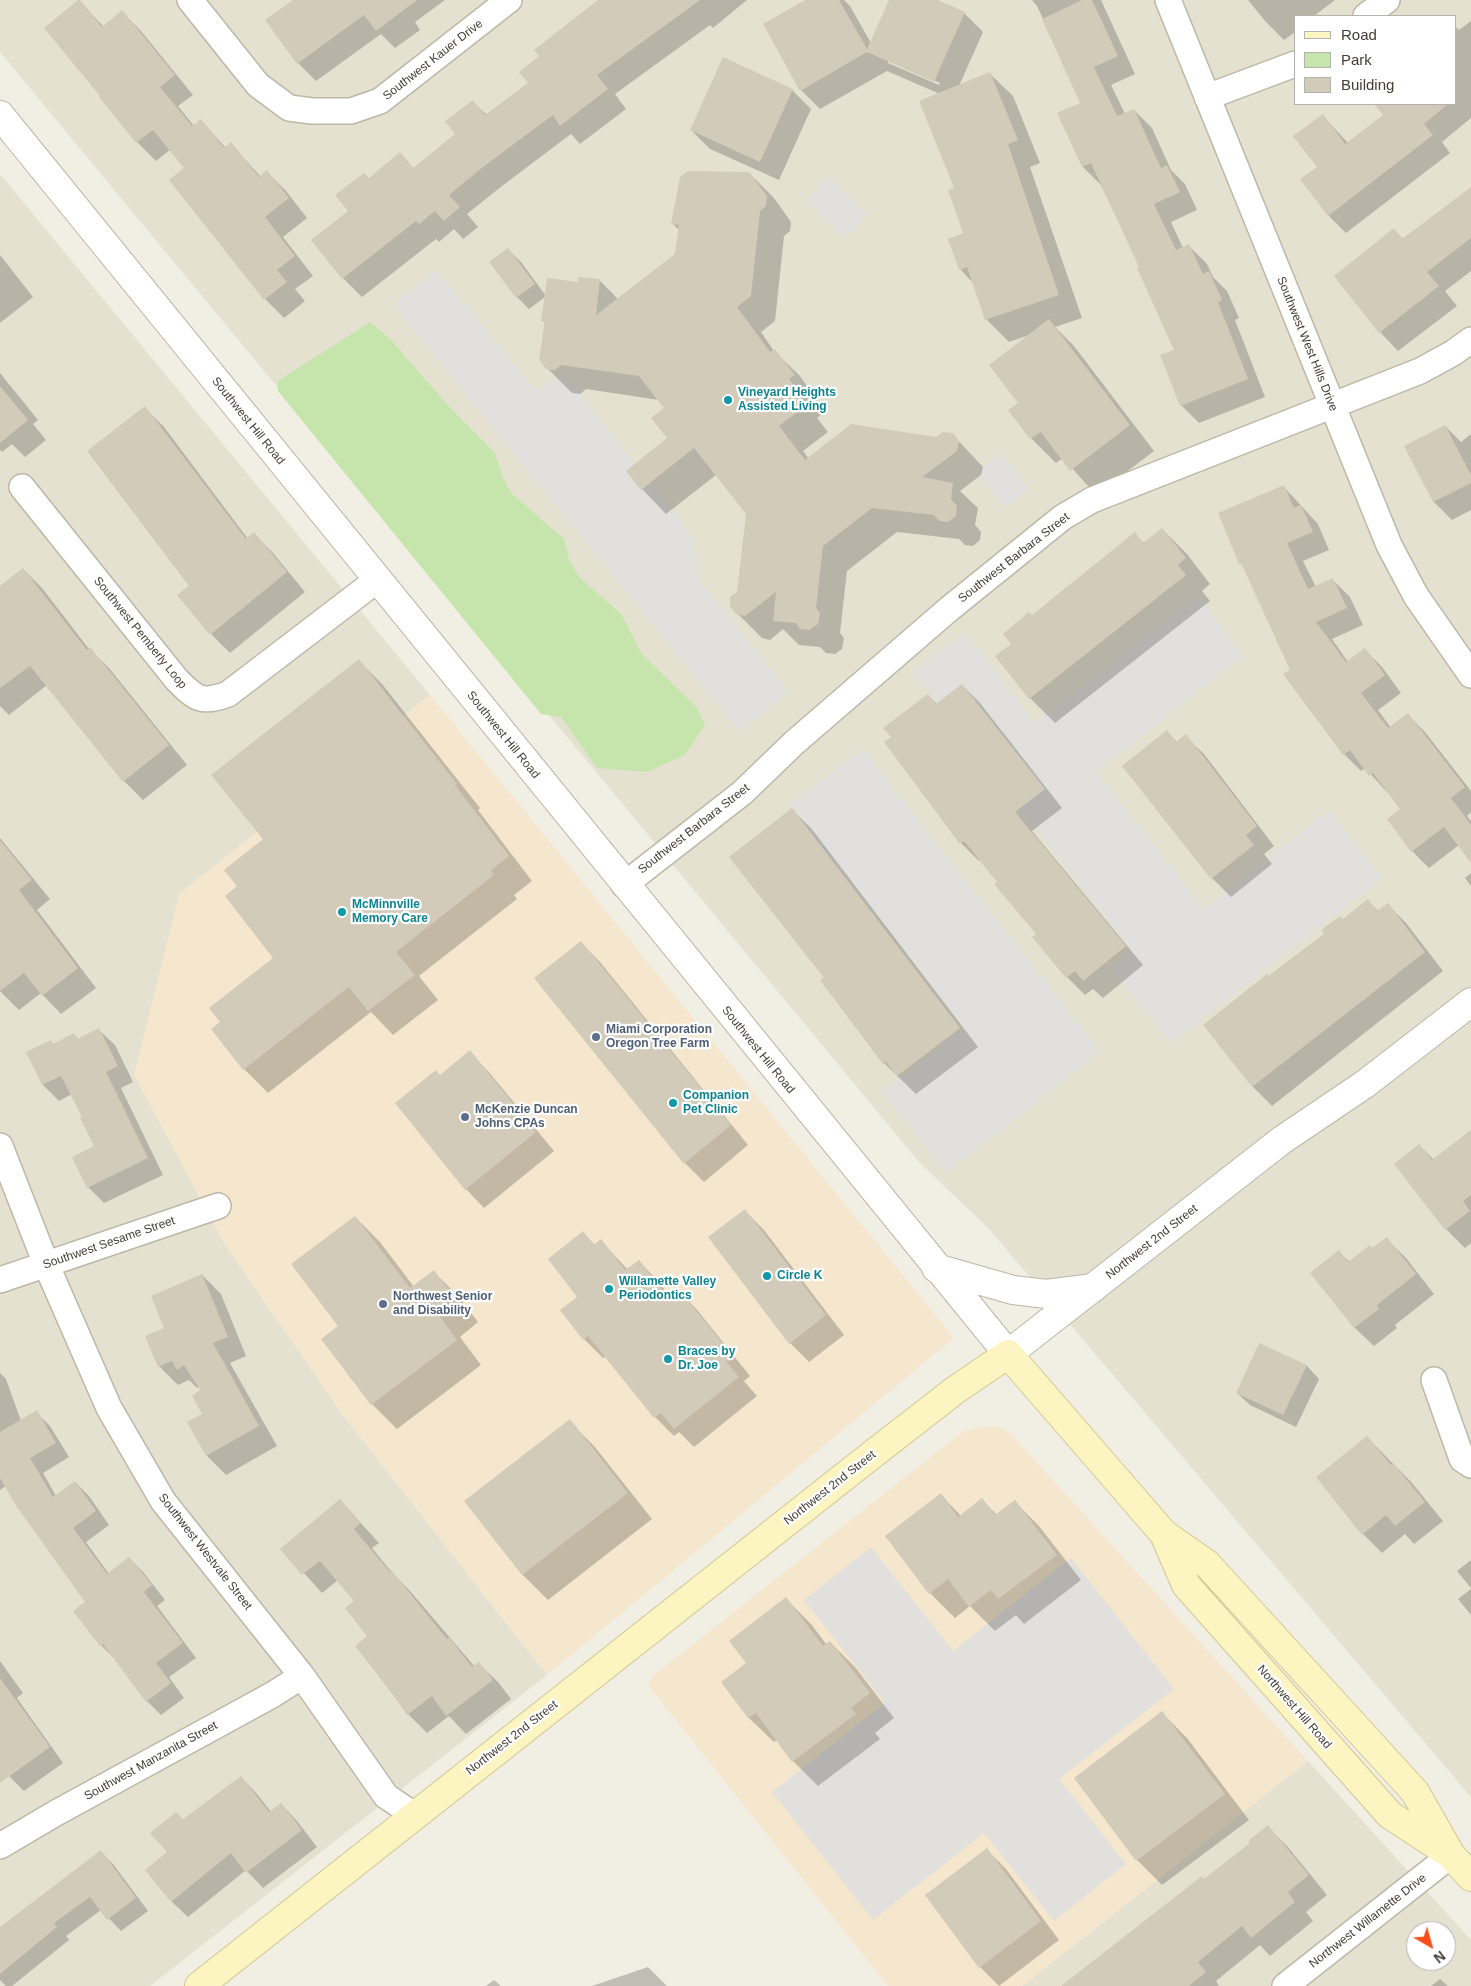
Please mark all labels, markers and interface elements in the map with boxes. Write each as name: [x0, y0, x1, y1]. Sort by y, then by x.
legend: [1294, 15, 1456, 105]
street label: Southwest Kauer Drive: [380, 17, 486, 103]
text: Road: [1341, 26, 1377, 43]
text: Park: [1341, 51, 1372, 68]
text: Building: [1341, 76, 1394, 93]
street label: Southwest West Hills Drive: [1273, 275, 1341, 413]
street label: Southwest Hill Road: [208, 374, 288, 468]
place label: Vineyard Heights Assisted Living: [738, 386, 836, 414]
marker: Vineyard Heights Assisted Living: [722, 394, 734, 406]
street label: Southwest Barbara Street: [955, 510, 1073, 606]
street label: Southwest Pemberly Loop: [90, 574, 190, 692]
street label: Southwest Hill Road: [463, 688, 543, 782]
street label: Southwest Barbara Street: [635, 781, 753, 877]
place label: McMinnville Memory Care: [352, 898, 428, 926]
marker: McMinnville Memory Care: [336, 906, 348, 918]
street label: Southwest Hill Road: [718, 1003, 798, 1097]
place label: Miami Corporation Oregon Tree Farm: [606, 1023, 712, 1051]
marker: Miami Corporation Oregon Tree Farm: [590, 1031, 602, 1043]
place label: Companion Pet Clinic: [683, 1089, 749, 1117]
marker: Companion Pet Clinic: [667, 1097, 679, 1109]
place label: McKenzie Duncan Johns CPAs: [475, 1103, 578, 1131]
marker: McKenzie Duncan Johns CPAs: [459, 1111, 471, 1123]
street label: Northwest 2nd Street: [1103, 1202, 1201, 1282]
street label: Southwest Sesame Street: [41, 1214, 177, 1272]
place label: Circle K: [777, 1269, 822, 1283]
marker: Circle K: [761, 1270, 773, 1282]
place label: Willamette Valley Periodontics: [619, 1275, 716, 1303]
marker: Willamette Valley Periodontics: [603, 1283, 615, 1295]
place label: Northwest Senior and Disability: [393, 1290, 492, 1318]
marker: Northwest Senior and Disability: [377, 1298, 389, 1310]
place label: Braces by Dr. Joe: [678, 1345, 735, 1373]
marker: Braces by Dr. Joe: [662, 1353, 674, 1365]
street label: Northwest 2nd Street: [781, 1448, 879, 1528]
street label: Southwest Westvale Street: [155, 1491, 255, 1613]
street label: Northwest Hill Road: [1254, 1662, 1334, 1752]
street label: Northwest 2nd Street: [463, 1698, 561, 1778]
street label: Southwest Manzanita Street: [82, 1718, 220, 1804]
street label: Northwest Willamette Drive: [1307, 1871, 1429, 1971]
north arrow: [1406, 1921, 1456, 1971]
text: N: [1431, 1948, 1449, 1966]

